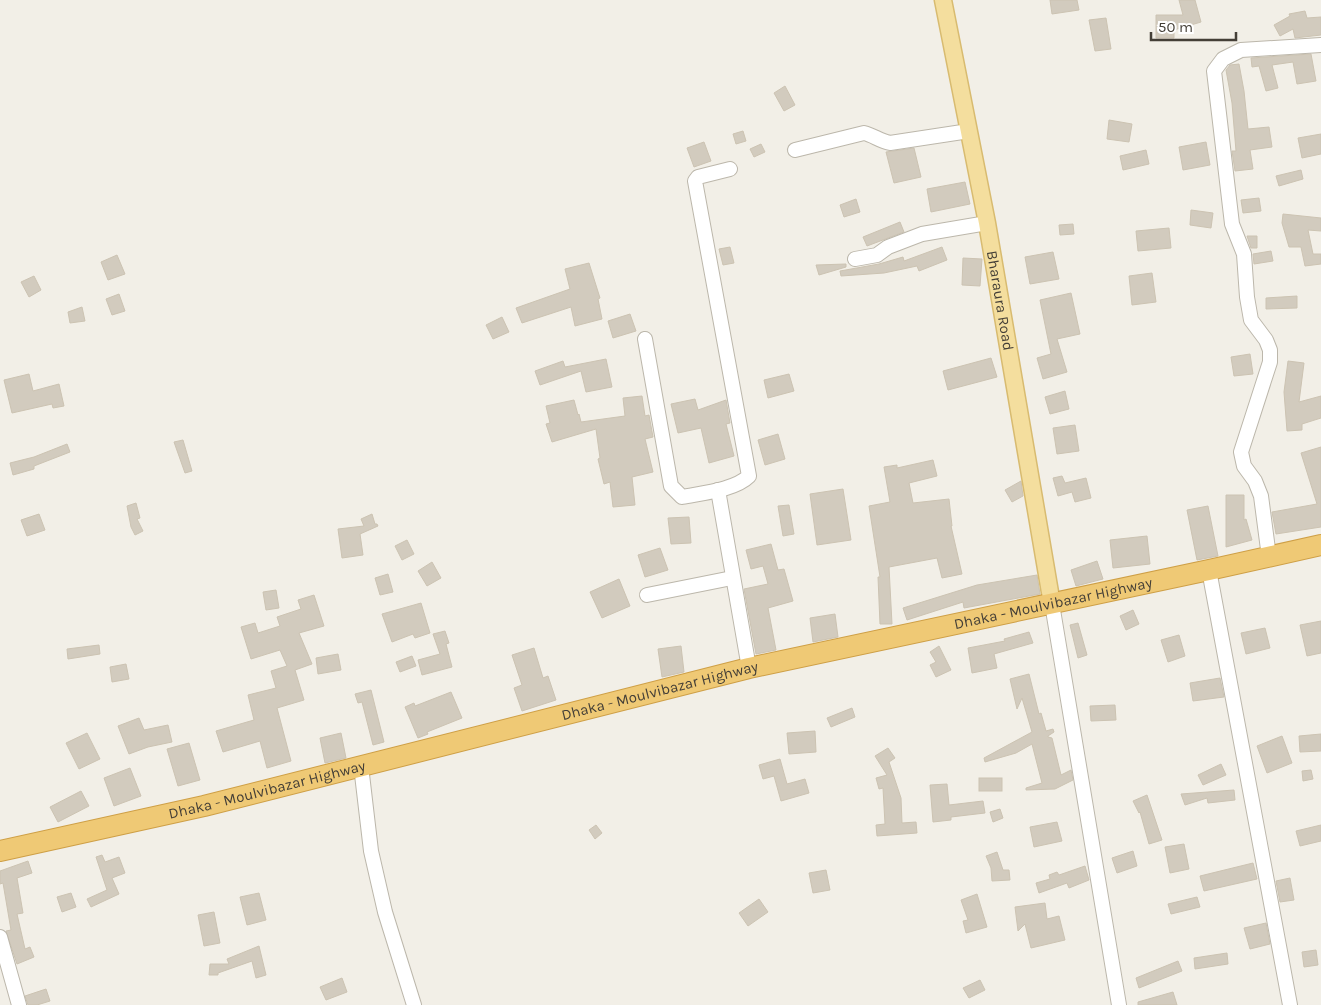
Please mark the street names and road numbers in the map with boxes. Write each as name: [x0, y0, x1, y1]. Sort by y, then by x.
street label: Bharaura Road: [983, 249, 1018, 352]
street label: Dhaka - Moulvibazar Highway: [952, 573, 1154, 633]
street label: Dhaka - Moulvibazar Highway: [559, 657, 760, 724]
street label: Dhaka - Moulvibazar Highway: [167, 756, 367, 823]

